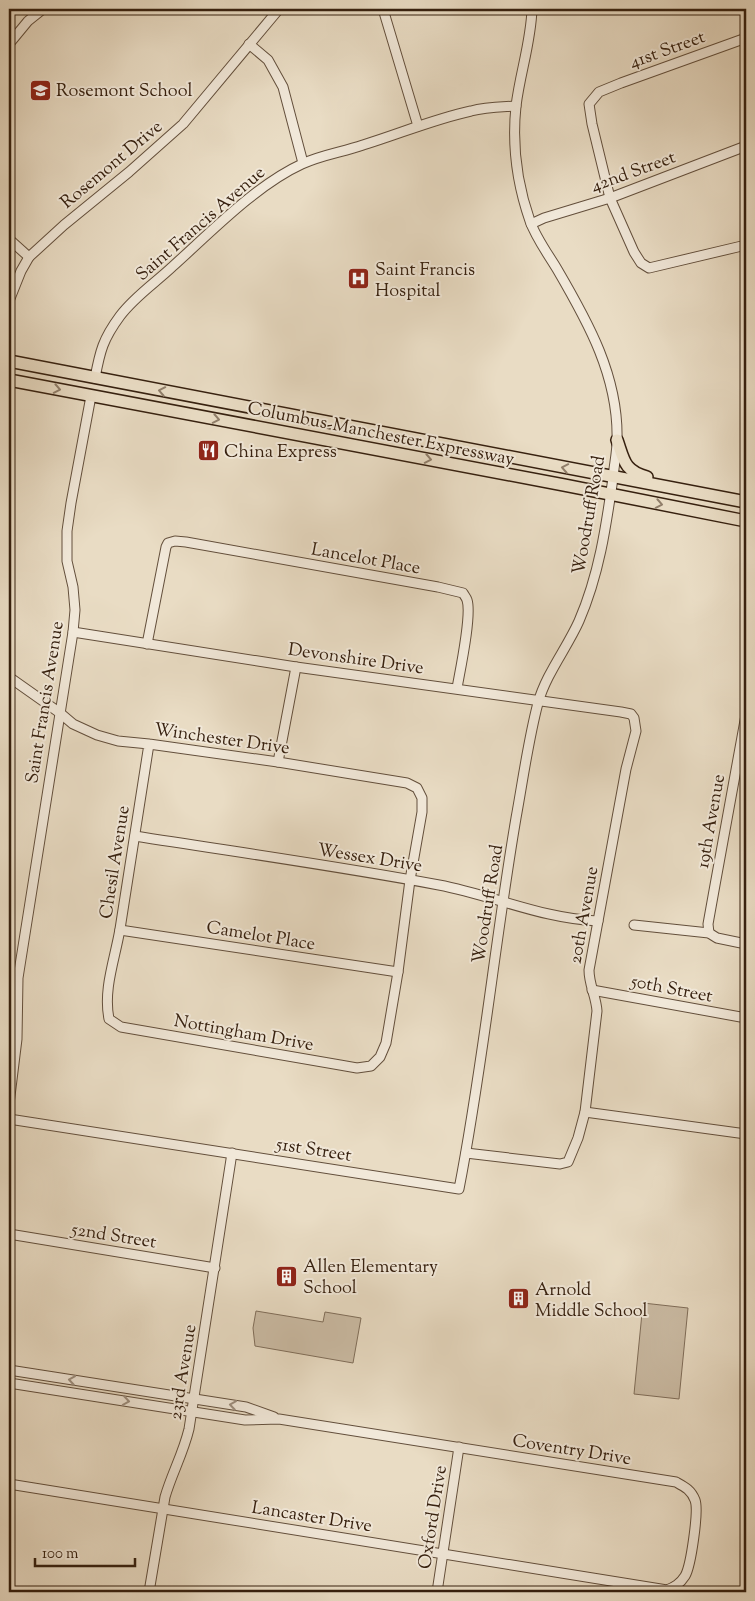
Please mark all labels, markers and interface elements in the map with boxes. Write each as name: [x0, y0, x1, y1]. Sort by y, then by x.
street label: 41st Street: [626, 25, 709, 77]
school or university icon: Rosemont School: [28, 78, 52, 102]
place label: Rosemont School: [56, 79, 193, 105]
street label: Rosemont Drive: [56, 115, 169, 216]
street label: 42nd Street: [588, 146, 680, 200]
street label: Saint Francis Avenue: [131, 161, 272, 288]
place label: Saint Francis Hospital: [375, 258, 475, 305]
hospital icon: Saint Francis Hospital: [347, 267, 371, 291]
one-way arrow: [52, 384, 61, 394]
one-way arrow: [158, 387, 167, 397]
street label: Columbus-Manchester Expressway: [245, 396, 516, 474]
one-way arrow: [212, 414, 221, 424]
restaurant icon: China Express: [196, 439, 220, 463]
place label: China Express: [224, 440, 337, 466]
one-way arrow: [423, 453, 432, 464]
street label: Woodruff Road: [567, 454, 613, 577]
one-way arrow: [561, 463, 569, 473]
one-way arrow: [655, 498, 663, 509]
street label: Lancelot Place: [309, 538, 422, 582]
street label: Saint Francis Avenue: [20, 619, 72, 785]
street label: Devonshire Drive: [286, 638, 425, 682]
street label: Winchester Drive: [152, 718, 291, 762]
street label: 19th Avenue: [691, 772, 733, 871]
street label: Chesil Avenue: [94, 804, 138, 921]
street label: Wessex Drive: [315, 838, 424, 880]
street label: Woodruff Road: [467, 843, 511, 966]
street label: 20th Avenue: [564, 865, 606, 966]
street label: Camelot Place: [204, 916, 317, 958]
street label: 50th Street: [628, 969, 715, 1011]
street label: Nottingham Drive: [172, 1009, 316, 1059]
street label: 51st Street: [273, 1132, 353, 1170]
street label: 52nd Street: [68, 1217, 158, 1257]
place label: Allen Elementary School: [303, 1255, 438, 1302]
building icon: Allen Elementary School: [275, 1264, 299, 1288]
place label: Arnold Middle School: [535, 1278, 648, 1325]
building icon: Arnold Middle School: [507, 1287, 531, 1311]
street label: 23rd Avenue: [164, 1323, 204, 1422]
one-way arrow: [68, 1375, 76, 1385]
one-way arrow: [122, 1396, 130, 1406]
one-way arrow: [228, 1400, 237, 1410]
street label: Coventry Drive: [510, 1429, 633, 1473]
street label: Oxford Drive: [413, 1463, 455, 1571]
street label: Lancaster Drive: [250, 1496, 374, 1540]
scale bar: [35, 1536, 135, 1568]
text: 100 m: [42, 1544, 79, 1565]

